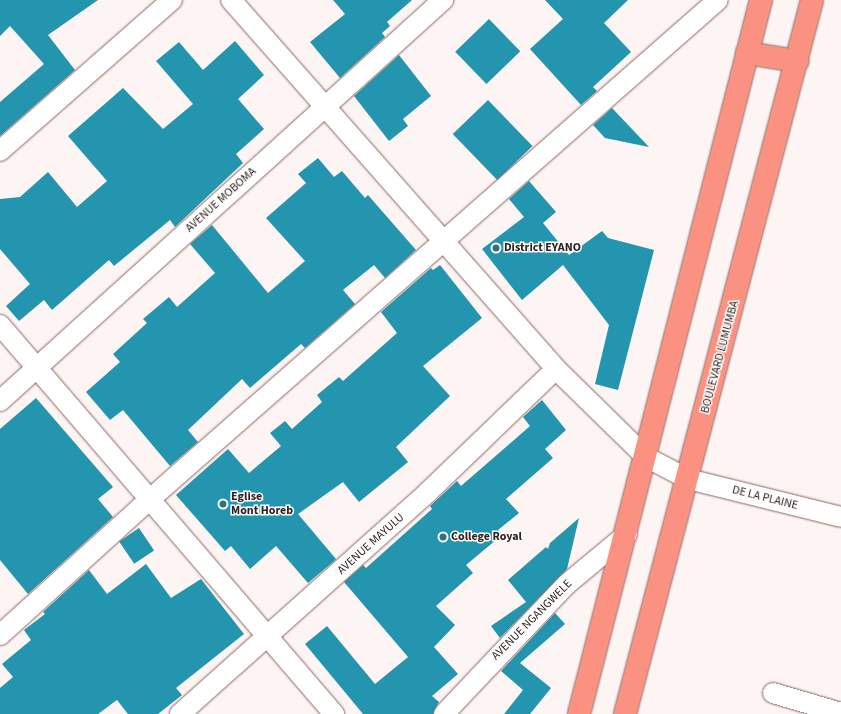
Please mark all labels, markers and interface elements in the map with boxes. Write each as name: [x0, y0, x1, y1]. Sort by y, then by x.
street label: AVENUE MOBOMA: [183, 165, 259, 235]
place label: District EYANO: [504, 241, 581, 255]
marker: District EYANO: [491, 243, 501, 253]
street label: BOULEVARD LUMUMBA: [698, 299, 742, 415]
street label: DE LA PLAINE: [731, 483, 799, 513]
place label: Eglise Mont Horeb: [231, 490, 293, 518]
marker: Eglise Mont Horeb: [218, 499, 228, 509]
street label: AVENUE MAYULU: [335, 510, 407, 578]
place label: College Royal: [451, 530, 522, 544]
marker: College Royal: [438, 532, 448, 542]
street label: AVENUE NGANGWELE: [489, 577, 575, 663]

